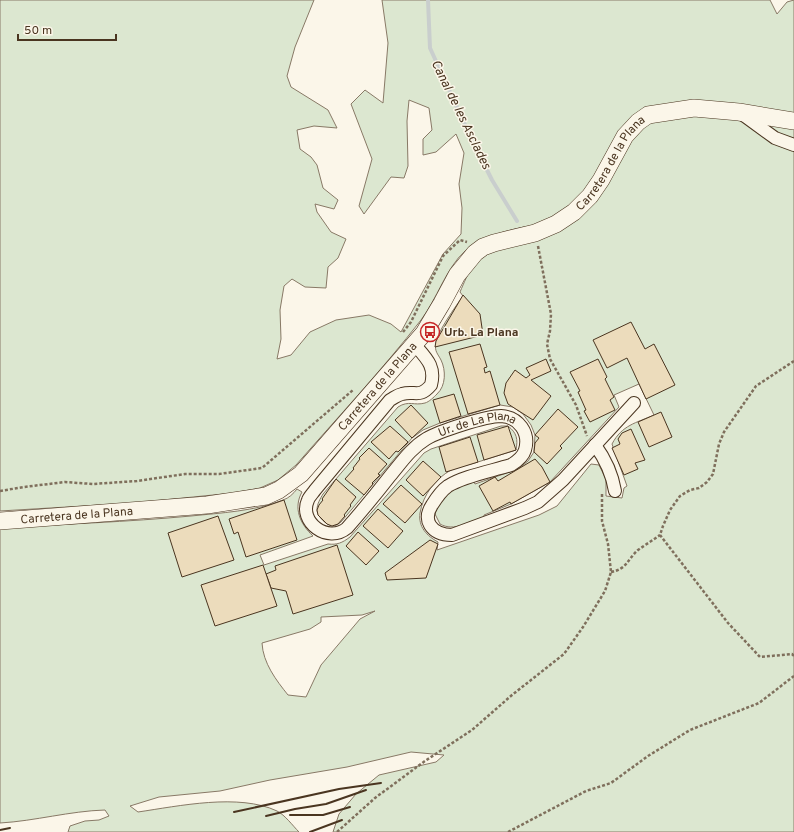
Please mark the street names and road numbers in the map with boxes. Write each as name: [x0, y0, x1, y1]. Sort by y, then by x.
street label: Carretera de la Plana: [573, 112, 649, 215]
street label: Carretera de la Plana: [335, 339, 421, 435]
street label: Ur. de La Plana: [436, 409, 519, 441]
street label: Carretera de la Plana: [20, 504, 134, 528]

